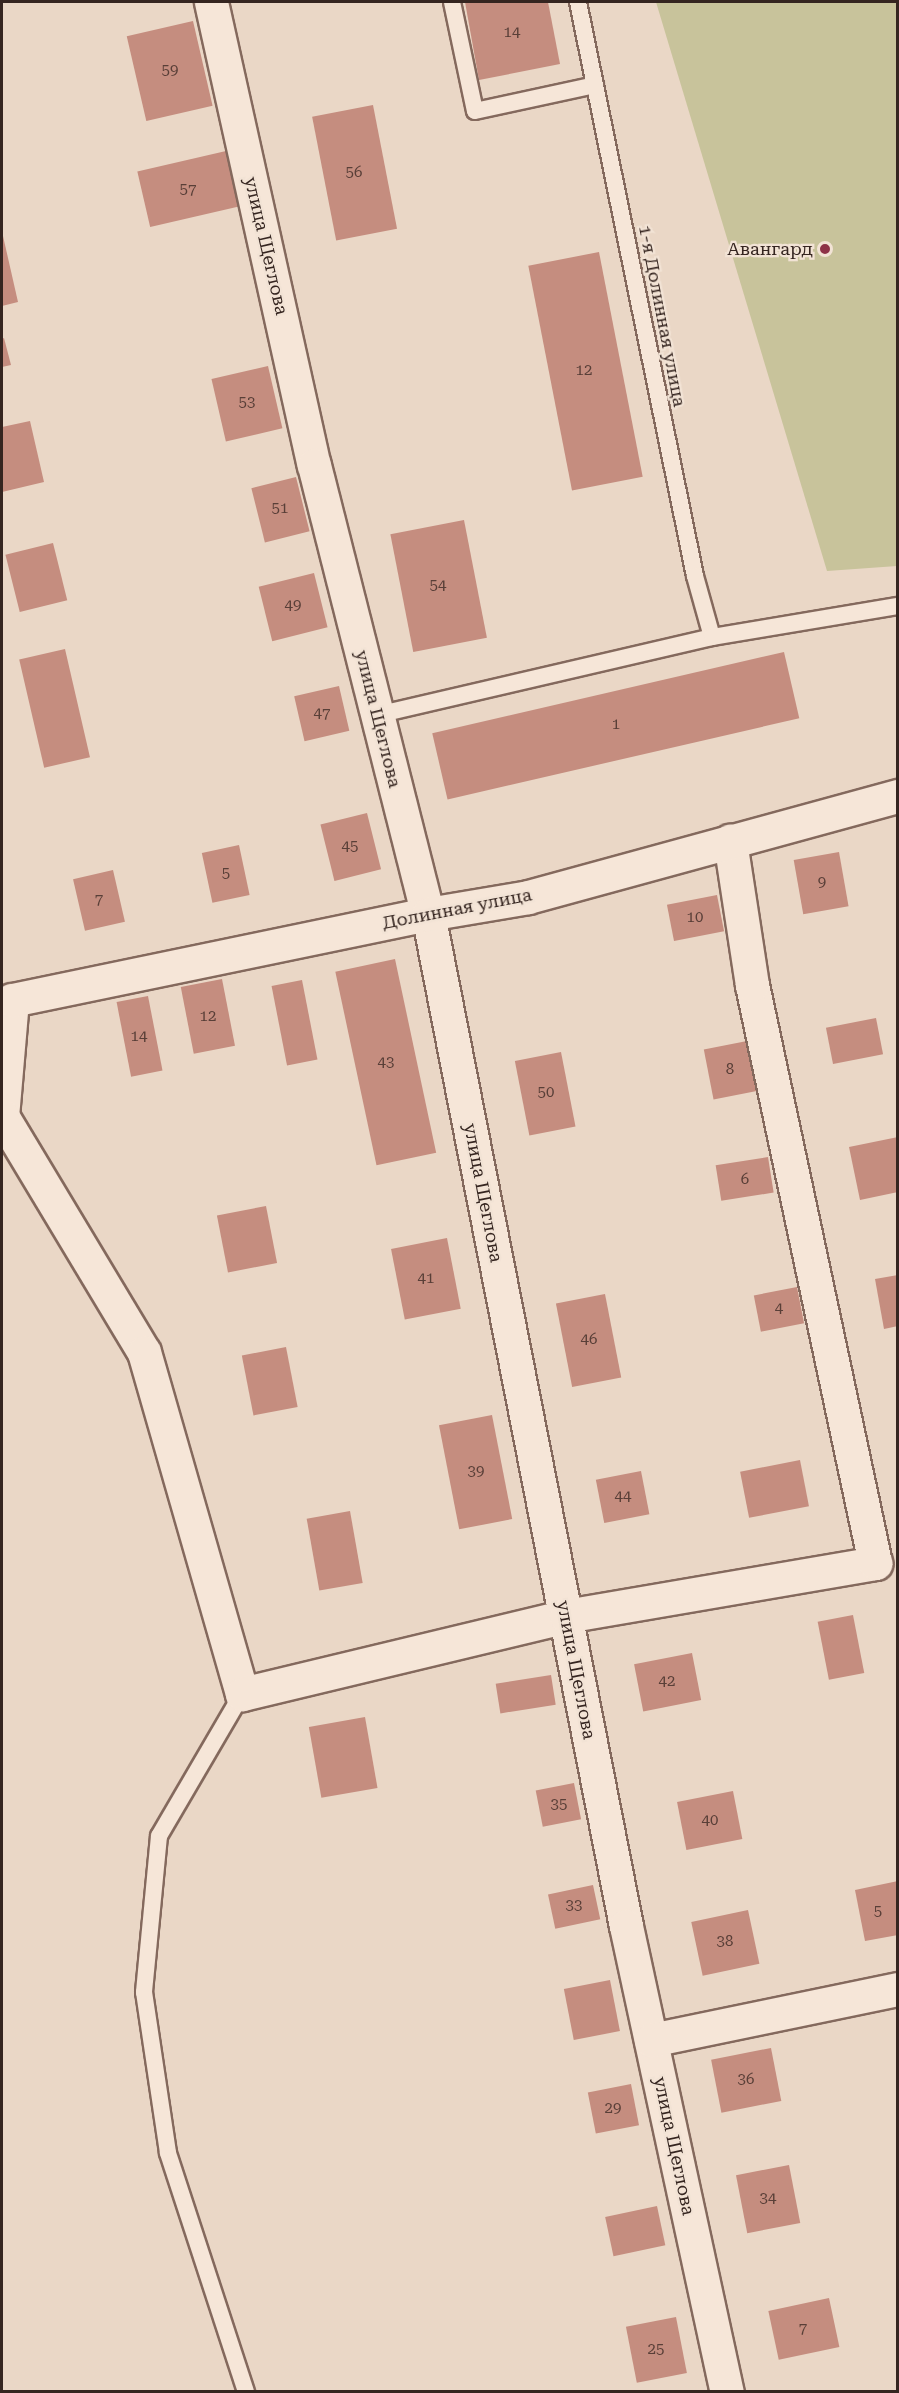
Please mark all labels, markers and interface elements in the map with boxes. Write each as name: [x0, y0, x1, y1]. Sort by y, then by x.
house number: 14: [504, 24, 520, 42]
house number: 59: [162, 62, 178, 80]
house number: 56: [346, 164, 362, 182]
street label: улица Щеглова: [240, 175, 292, 317]
house number: 57: [180, 181, 196, 199]
street label: 1-я Долинная улица: [634, 223, 690, 409]
place label: Авангард: [727, 238, 813, 260]
marker: Авангард: [818, 242, 832, 256]
house number: 12: [576, 362, 592, 380]
house number: 53: [239, 394, 255, 412]
house number: 51: [272, 500, 288, 518]
house number: 54: [430, 577, 446, 595]
house number: 49: [285, 597, 301, 615]
street label: улица Щеглова: [350, 648, 406, 790]
house number: 47: [314, 705, 330, 723]
house number: 1: [612, 716, 620, 734]
house number: 45: [342, 838, 358, 856]
house number: 5: [222, 865, 230, 883]
house number: 9: [818, 874, 826, 892]
street label: Долинная улица: [381, 884, 533, 934]
house number: 7: [95, 891, 103, 909]
house number: 10: [687, 909, 703, 927]
house number: 12: [200, 1008, 216, 1026]
house number: 14: [131, 1028, 147, 1046]
house number: 43: [378, 1054, 394, 1072]
house number: 8: [726, 1061, 734, 1079]
house number: 50: [538, 1084, 554, 1102]
street label: улица Щеглова: [459, 1122, 507, 1264]
house number: 6: [741, 1171, 749, 1189]
house number: 41: [418, 1270, 434, 1288]
house number: 4: [775, 1300, 783, 1318]
house number: 46: [581, 1331, 597, 1349]
house number: 39: [468, 1463, 484, 1481]
house number: 44: [615, 1488, 631, 1506]
street label: улица Щеглова: [552, 1599, 600, 1741]
house number: 42: [659, 1673, 675, 1691]
house number: 35: [551, 1796, 567, 1814]
house number: 40: [702, 1812, 718, 1830]
house number: 33: [566, 1897, 582, 1915]
house number: 5: [874, 1903, 882, 1921]
house number: 38: [717, 1933, 733, 1951]
house number: 36: [738, 2071, 754, 2089]
street label: улица Щеглова: [649, 2075, 699, 2217]
house number: 29: [605, 2100, 621, 2118]
house number: 34: [760, 2190, 776, 2208]
house number: 7: [799, 2320, 807, 2338]
house number: 25: [648, 2341, 664, 2359]

